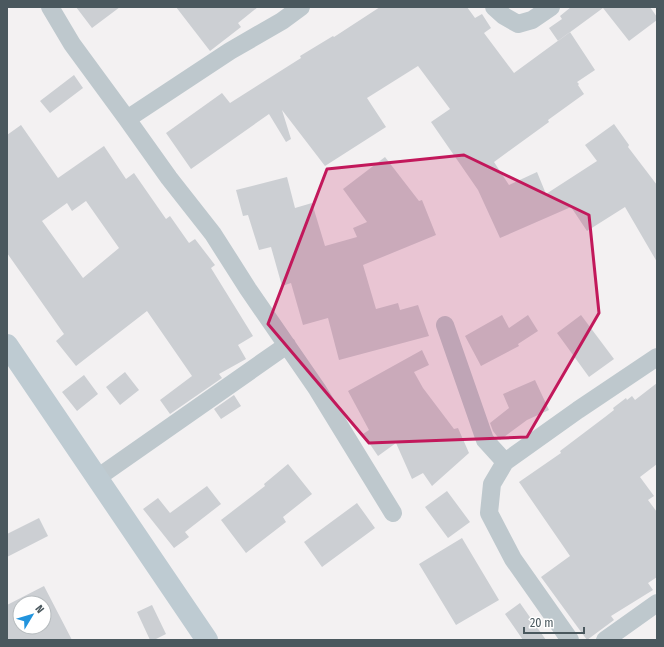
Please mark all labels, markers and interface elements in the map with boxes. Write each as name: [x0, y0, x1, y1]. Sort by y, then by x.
north arrow: [12, 595, 52, 635]
text: N: [32, 603, 47, 616]
scale bar: [524, 609, 584, 635]
text: 20 m: [530, 616, 554, 630]

